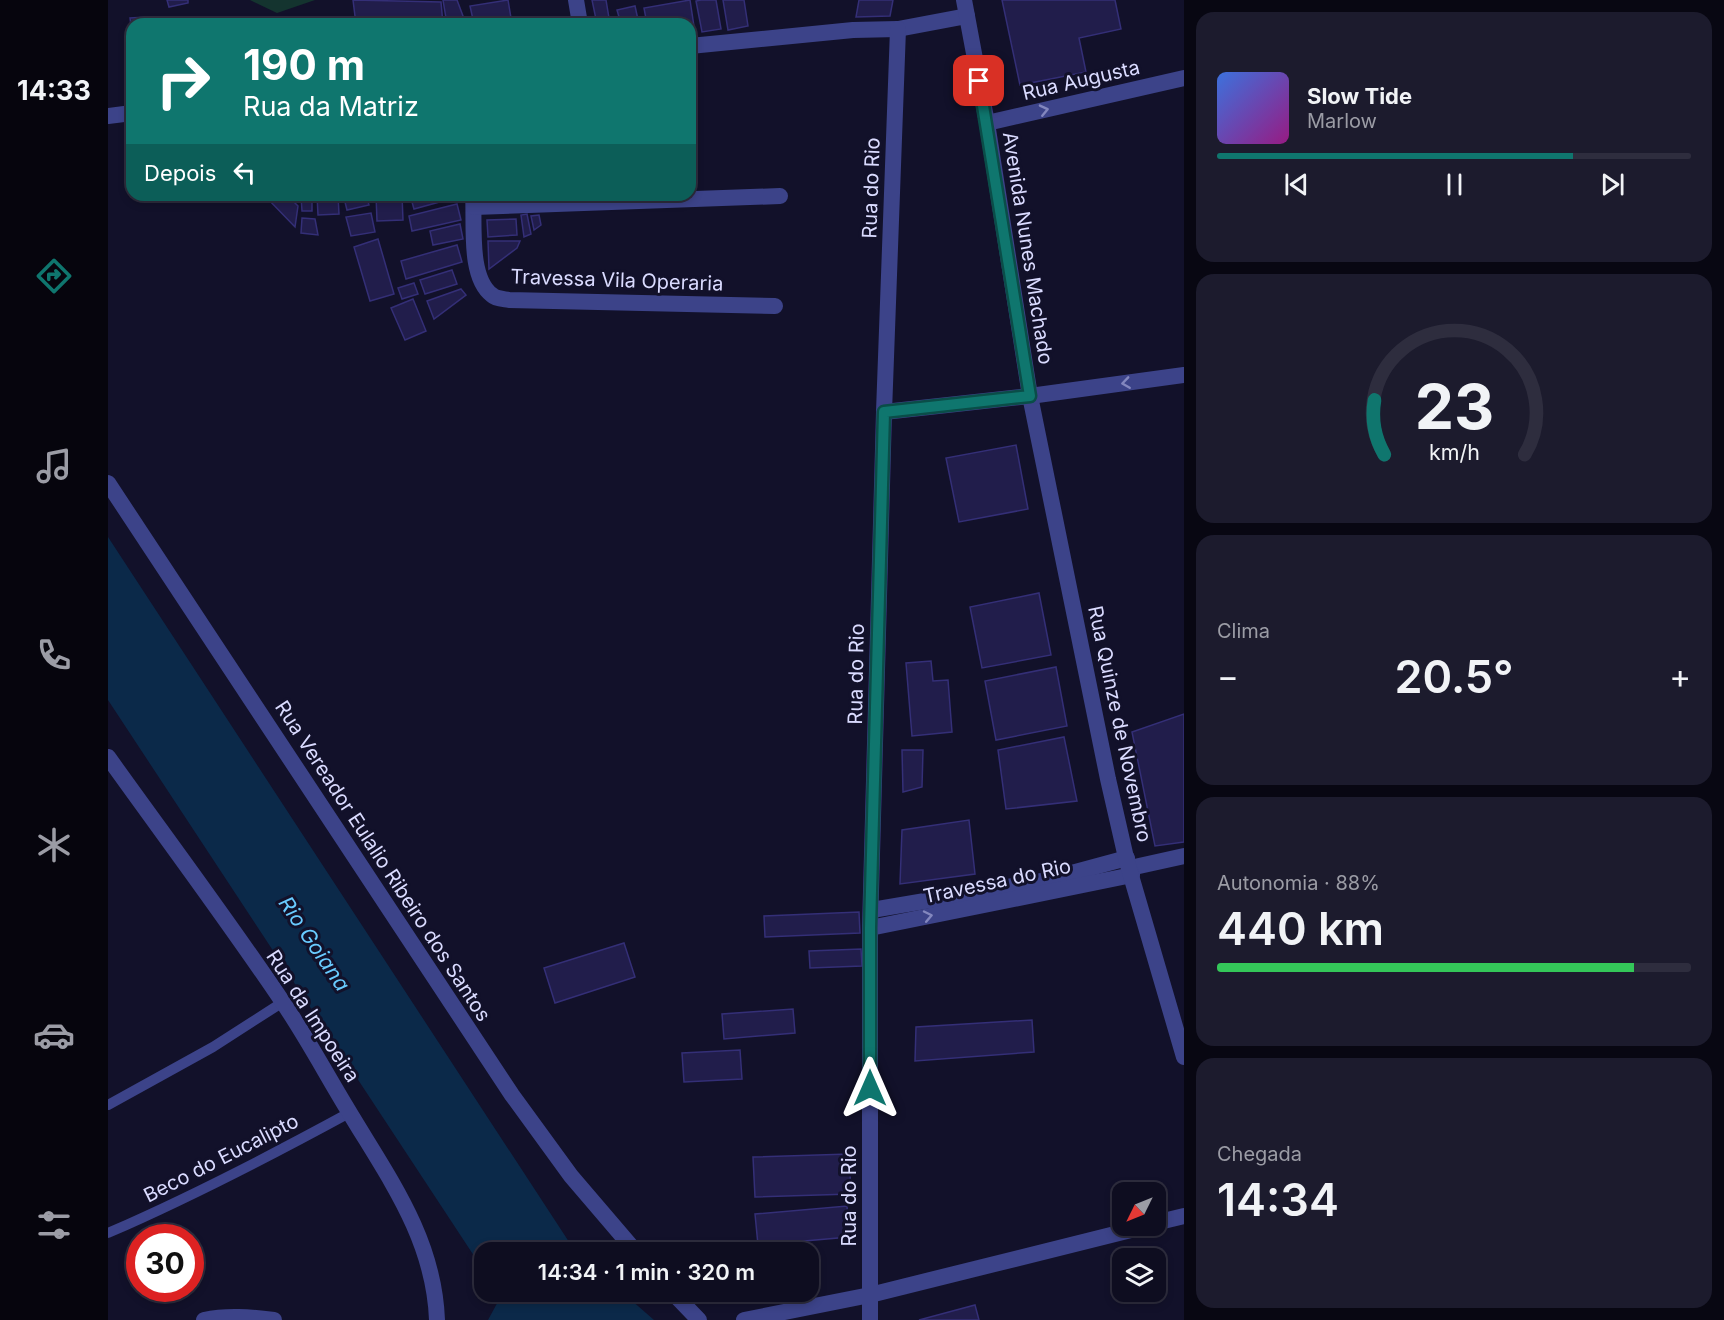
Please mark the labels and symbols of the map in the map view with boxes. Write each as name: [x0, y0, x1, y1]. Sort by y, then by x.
pin: [953, 55, 1004, 106]
street label: Rua Augusta: [1020, 55, 1142, 105]
one-way arrow: [1039, 105, 1049, 118]
street label: Avenida Nunes Machado: [998, 130, 1058, 366]
street label: Rua do Rio: [857, 137, 885, 239]
street label: Travessa Vila Operaria: [510, 264, 724, 296]
one-way arrow: [1121, 376, 1131, 388]
street label: Rua Quinze de Novembro: [1083, 604, 1157, 844]
street label: Rua do Rio: [843, 623, 869, 725]
street label: Rua Vereador Eulalio Ribeiro dos Santos: [270, 696, 496, 1026]
street label: Travessa do Rio: [921, 854, 1073, 908]
water label: Rio Goiana: [274, 892, 355, 996]
one-way arrow: [922, 910, 932, 923]
street label: Rua da Impoeira: [261, 945, 365, 1087]
position arrow: [838, 1056, 902, 1120]
street label: Beco do Eucalipto: [140, 1109, 302, 1207]
street label: Rua do Rio: [837, 1145, 861, 1247]
north arrow: [1112, 1182, 1166, 1236]
speed limit sign: 30: [126, 1224, 204, 1302]

